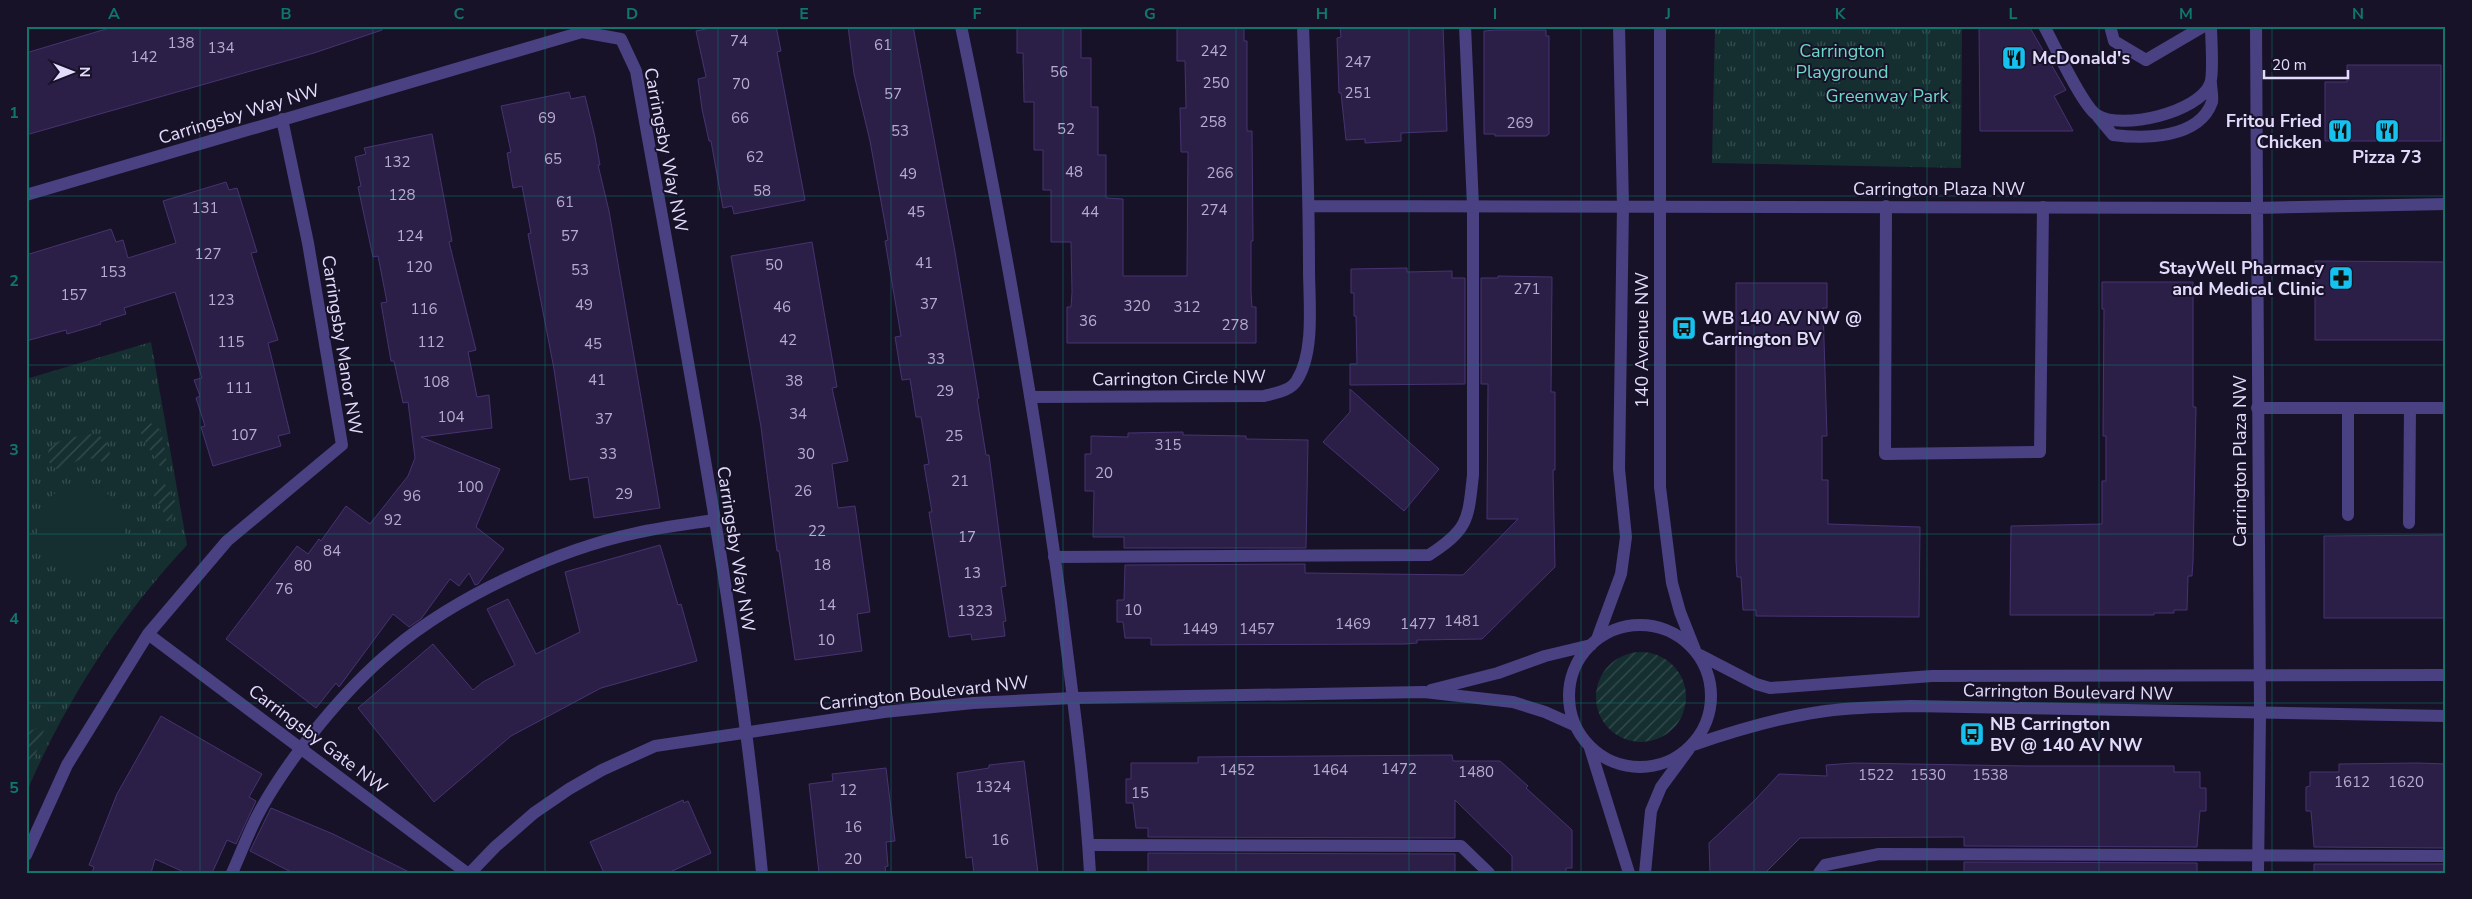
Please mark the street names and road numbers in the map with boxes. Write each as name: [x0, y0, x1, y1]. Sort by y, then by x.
street label: Carringsby Way NW: [638, 66, 694, 235]
street label: Carringsby Way NW: [155, 78, 323, 150]
street label: Carrington Plaza NW: [1853, 177, 2025, 201]
street label: Carringsby Manor NW: [316, 254, 368, 437]
street label: 140 Avenue NW: [1630, 272, 1654, 408]
street label: Carrington Circle NW: [1092, 364, 1266, 392]
street label: Carrington Plaza NW: [2228, 375, 2252, 547]
street label: Carringsby Way NW: [711, 464, 761, 634]
street label: Carrington Boulevard NW: [818, 670, 1030, 716]
street label: Carrington Boulevard NW: [1963, 678, 2174, 706]
street label: Carringsby Gate NW: [244, 679, 393, 799]

